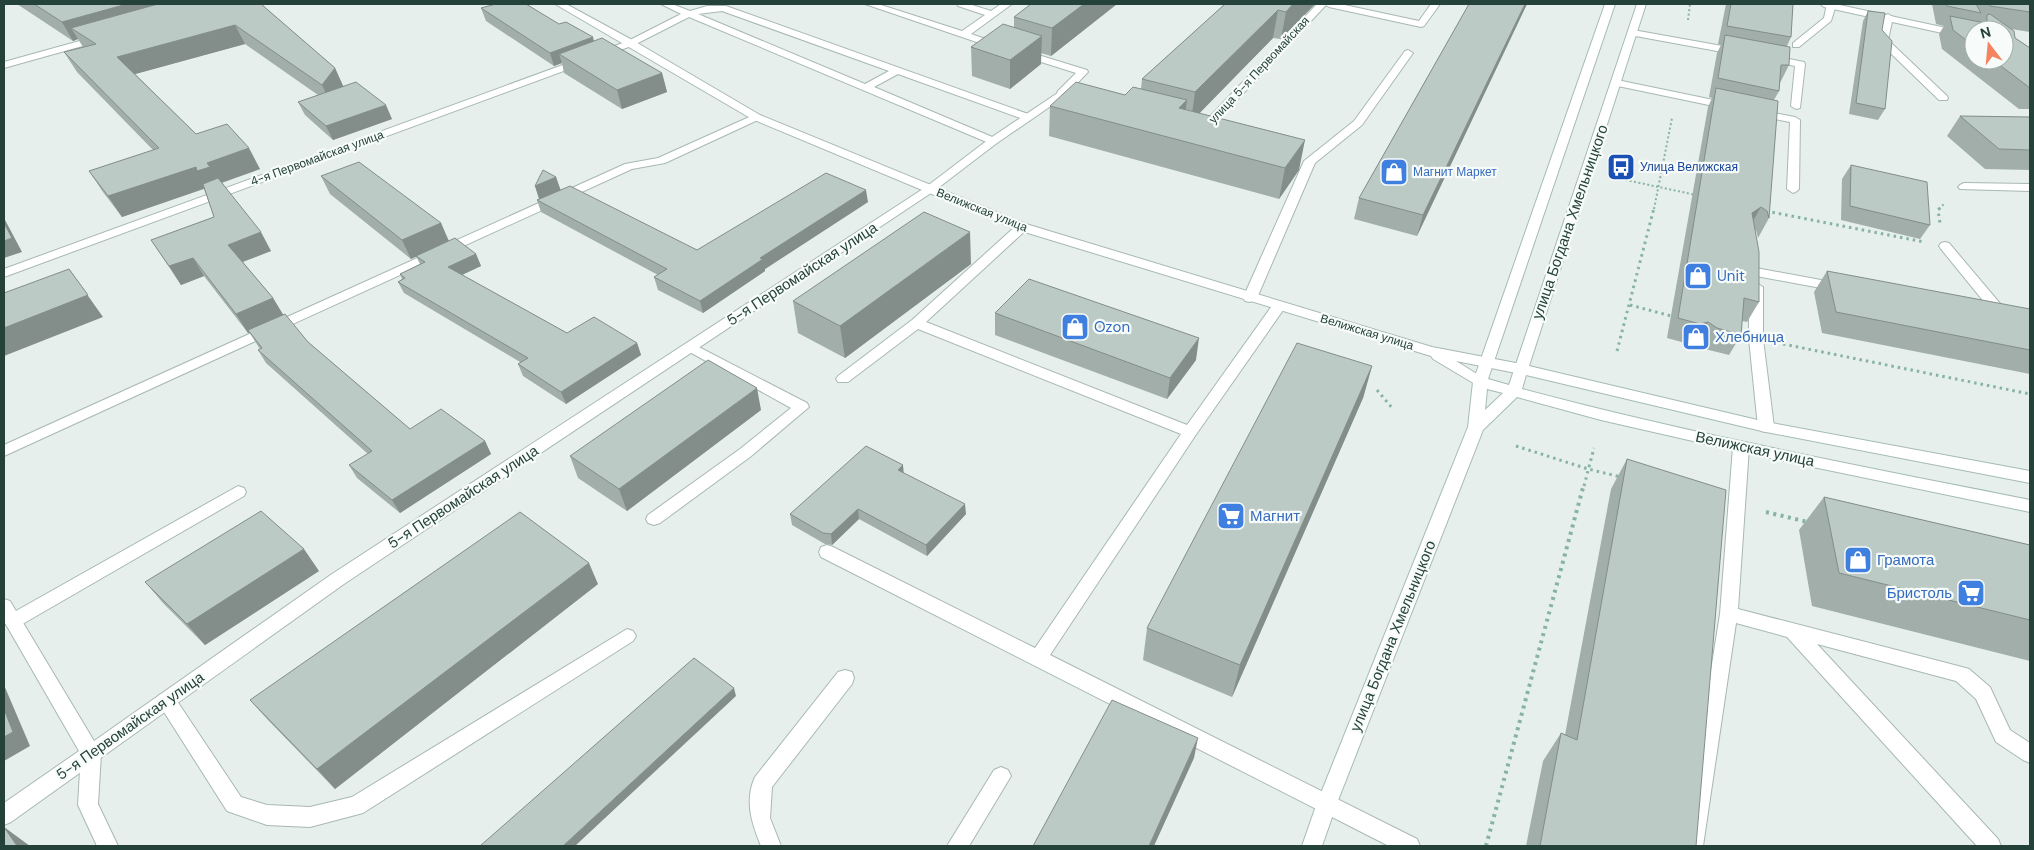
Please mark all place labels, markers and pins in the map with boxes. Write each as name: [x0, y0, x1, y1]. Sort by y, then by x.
bus stop icon: Улица Велижская: [1606, 152, 1636, 182]
shop icon: Магнит Маркет: [1379, 157, 1409, 187]
place label: Улица Велижская: [1640, 159, 1738, 175]
place label: Магнит Маркет: [1413, 164, 1497, 180]
shop icon: Unit: [1683, 261, 1713, 291]
place label: Unit: [1717, 266, 1745, 286]
shop icon: Ozon: [1060, 312, 1090, 342]
place label: Ozon: [1094, 317, 1130, 337]
shop icon: Хлебница: [1681, 322, 1711, 352]
place label: Хлебница: [1715, 327, 1785, 347]
supermarket icon: Магнит: [1216, 501, 1246, 531]
place label: Магнит: [1250, 506, 1300, 526]
shop icon: Грамота: [1843, 545, 1873, 575]
place label: Грамота: [1877, 550, 1935, 570]
supermarket icon: Бристоль: [1956, 578, 1986, 608]
place label: Бристоль: [1887, 583, 1952, 603]

